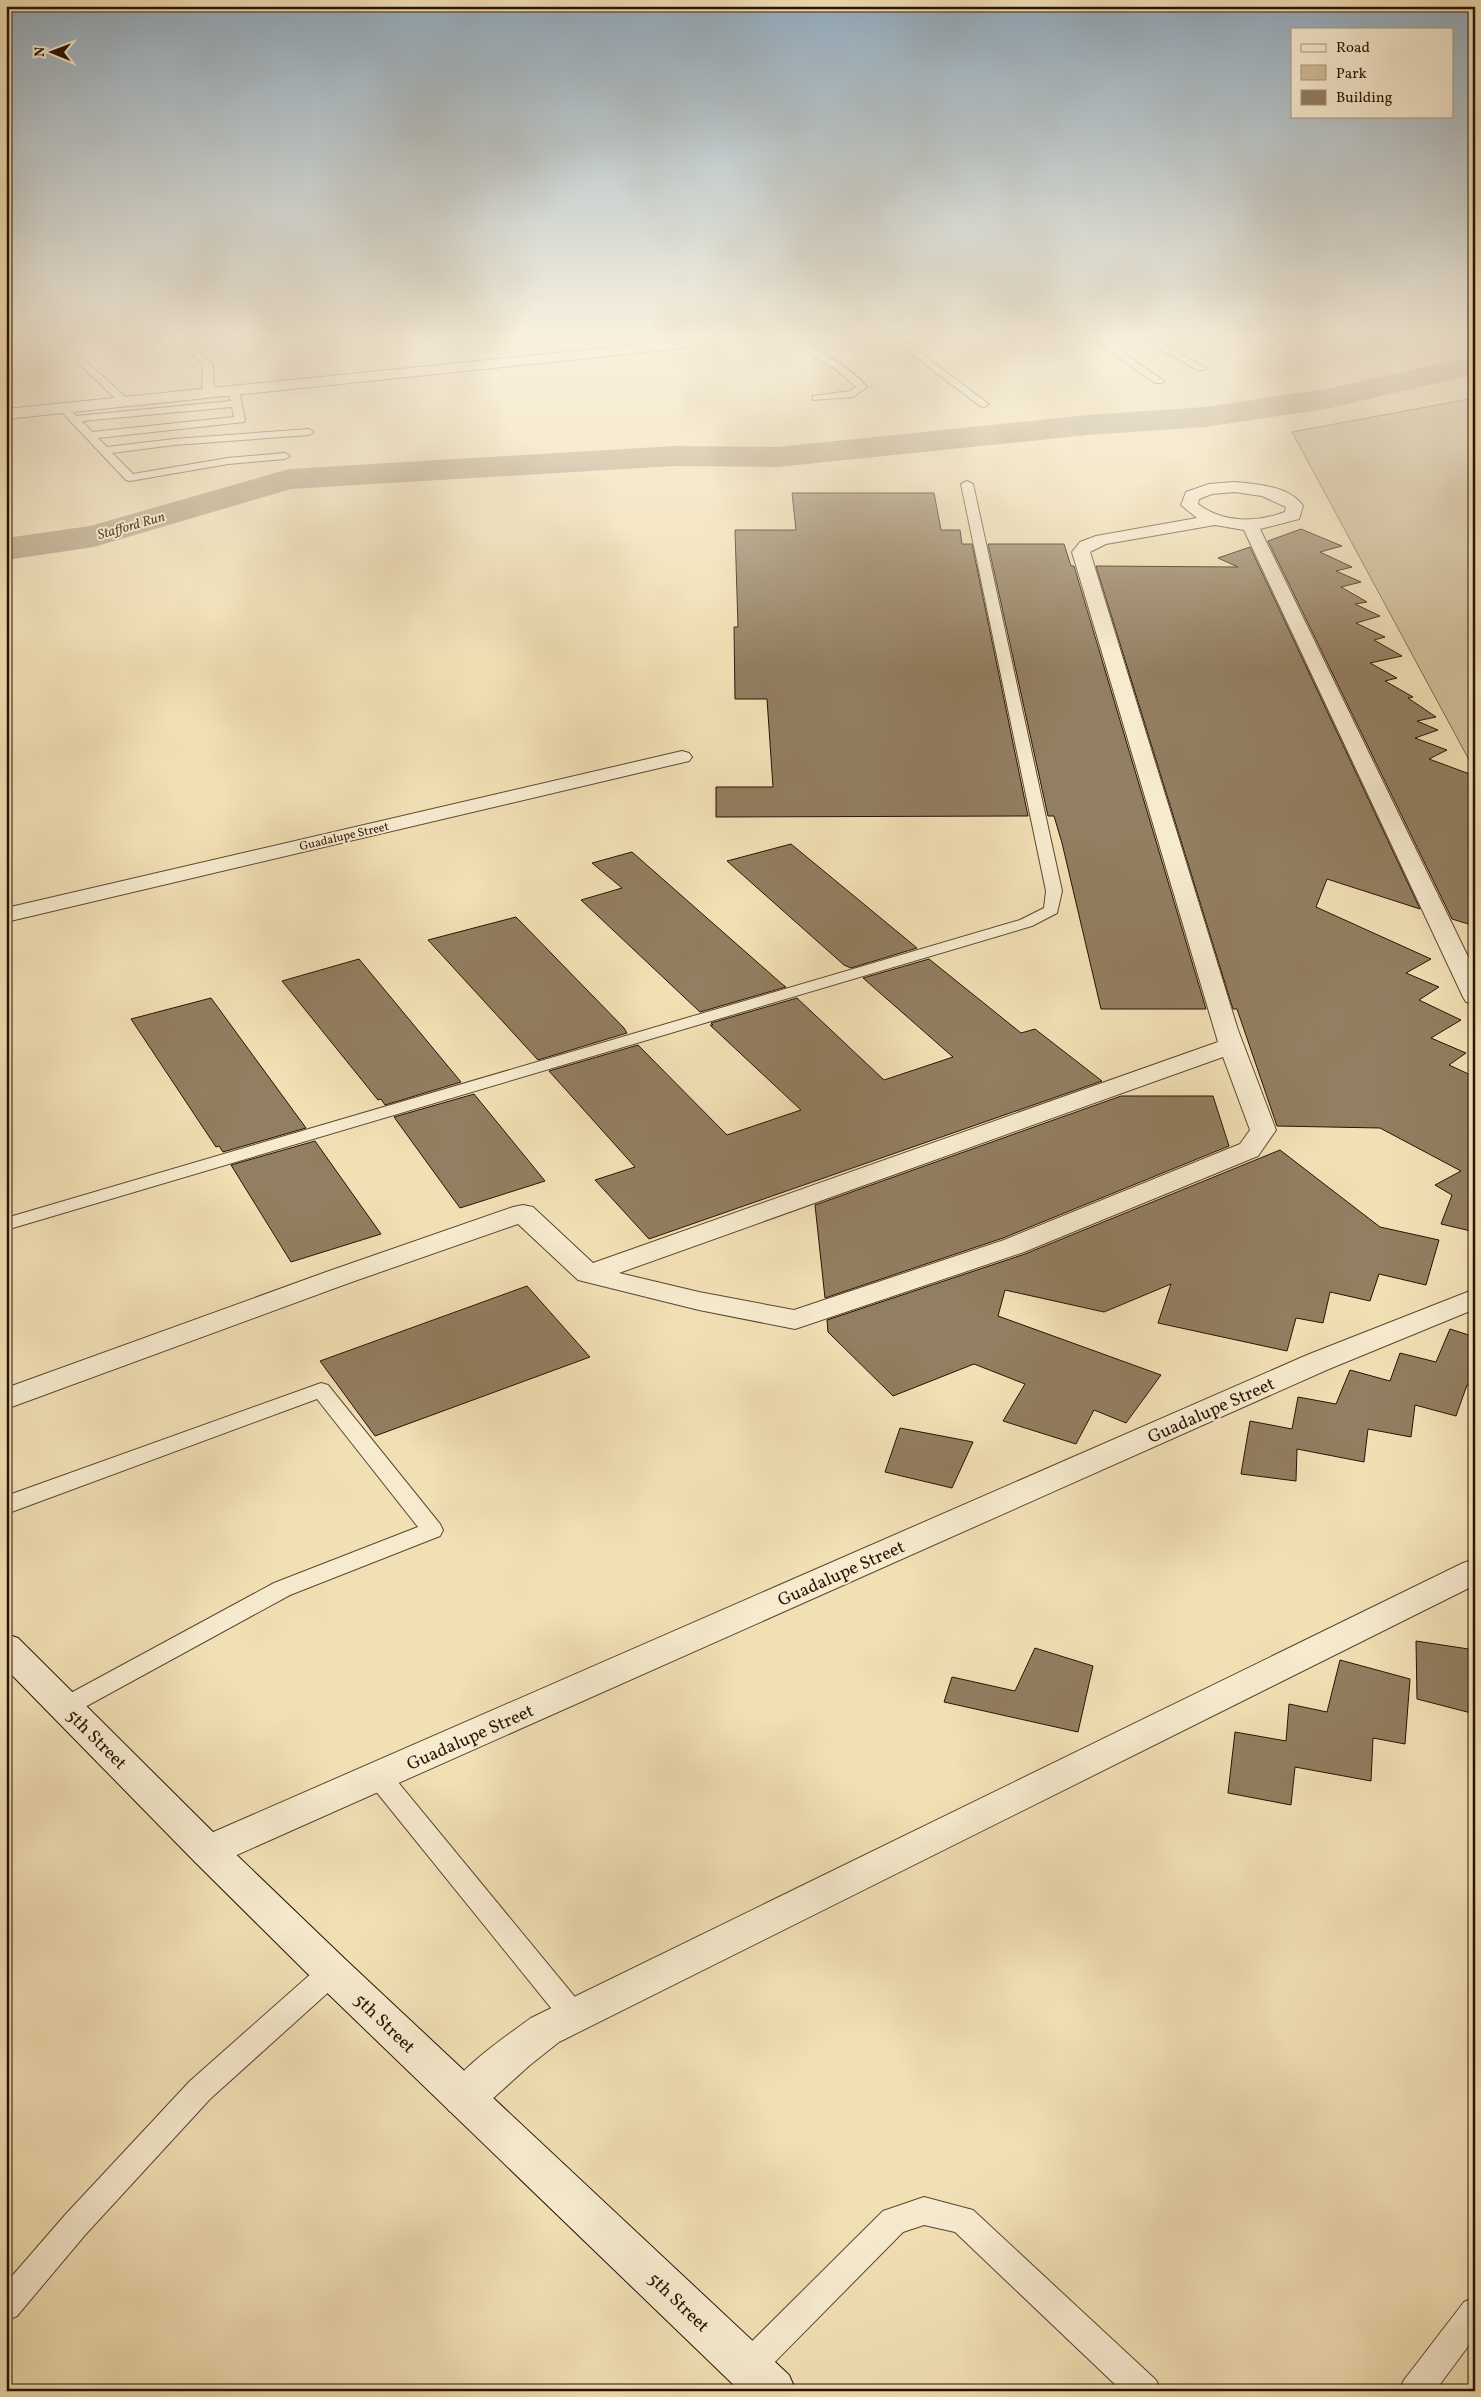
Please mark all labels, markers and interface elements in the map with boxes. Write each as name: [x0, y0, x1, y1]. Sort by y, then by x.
north arrow: [28, 28, 78, 78]
legend: [1291, 28, 1454, 118]
text: Road: [1336, 38, 1370, 59]
text: N: [31, 47, 50, 57]
text: Park: [1336, 64, 1367, 85]
text: Building: [1336, 88, 1393, 109]
water label: Stafford Run: [95, 508, 167, 545]
street label: Guadalupe Street: [298, 819, 390, 855]
street label: Guadalupe Street: [1144, 1372, 1279, 1451]
street label: Guadalupe Street: [774, 1535, 909, 1614]
street label: Guadalupe Street: [403, 1699, 538, 1778]
street label: 5th Street: [60, 1704, 132, 1776]
street label: 5th Street: [348, 1989, 420, 2060]
street label: 5th Street: [642, 2268, 714, 2339]

